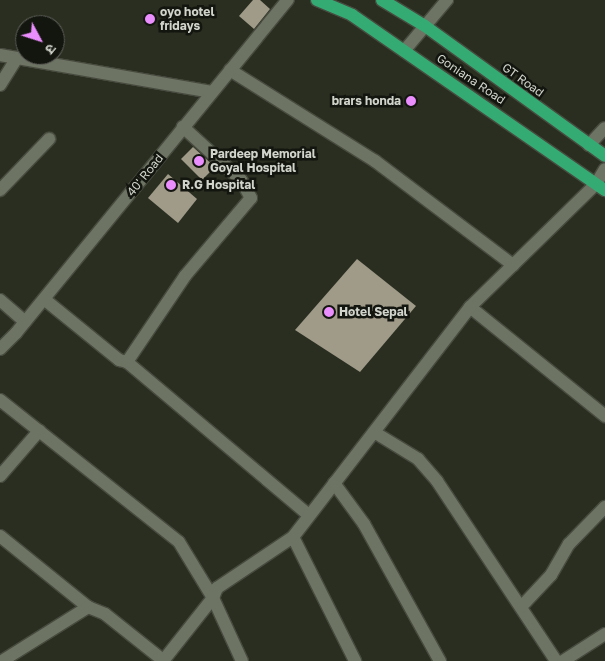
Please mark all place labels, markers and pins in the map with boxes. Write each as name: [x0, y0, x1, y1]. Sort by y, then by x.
place label: oyo hotel fridays: [160, 5, 214, 33]
marker: oyo hotel fridays: [144, 13, 156, 25]
place label: brars honda: [332, 94, 401, 108]
marker: brars honda: [405, 95, 417, 107]
place label: Pardeep Memorial Goyal Hospital: [210, 147, 316, 175]
marker: Pardeep Memorial Goyal Hospital: [192, 154, 206, 168]
marker: R.G Hospital: [164, 178, 178, 192]
place label: R.G Hospital: [182, 178, 255, 192]
place label: Hotel Sepal: [339, 305, 408, 319]
marker: Hotel Sepal: [323, 306, 335, 318]

